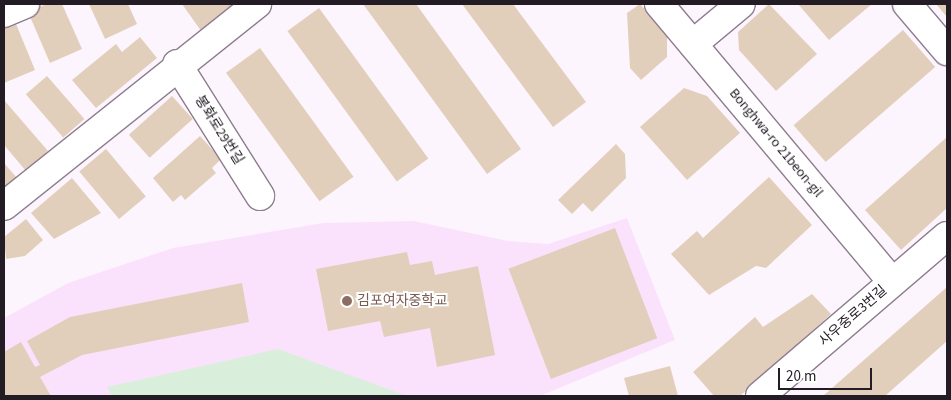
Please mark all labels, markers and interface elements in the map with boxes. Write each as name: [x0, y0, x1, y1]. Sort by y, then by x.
street label: Bonghwa-ro 21beon-gil: [726, 85, 826, 201]
street label: 봉화로29번길: [191, 92, 247, 168]
street label: 사우중로3번길: [816, 282, 890, 350]
place label: 김포여자중학교: [357, 293, 447, 309]
marker: 김포여자중학교: [341, 295, 353, 307]
scale bar: [781, 358, 875, 390]
text: 20 m: [786, 366, 816, 387]

